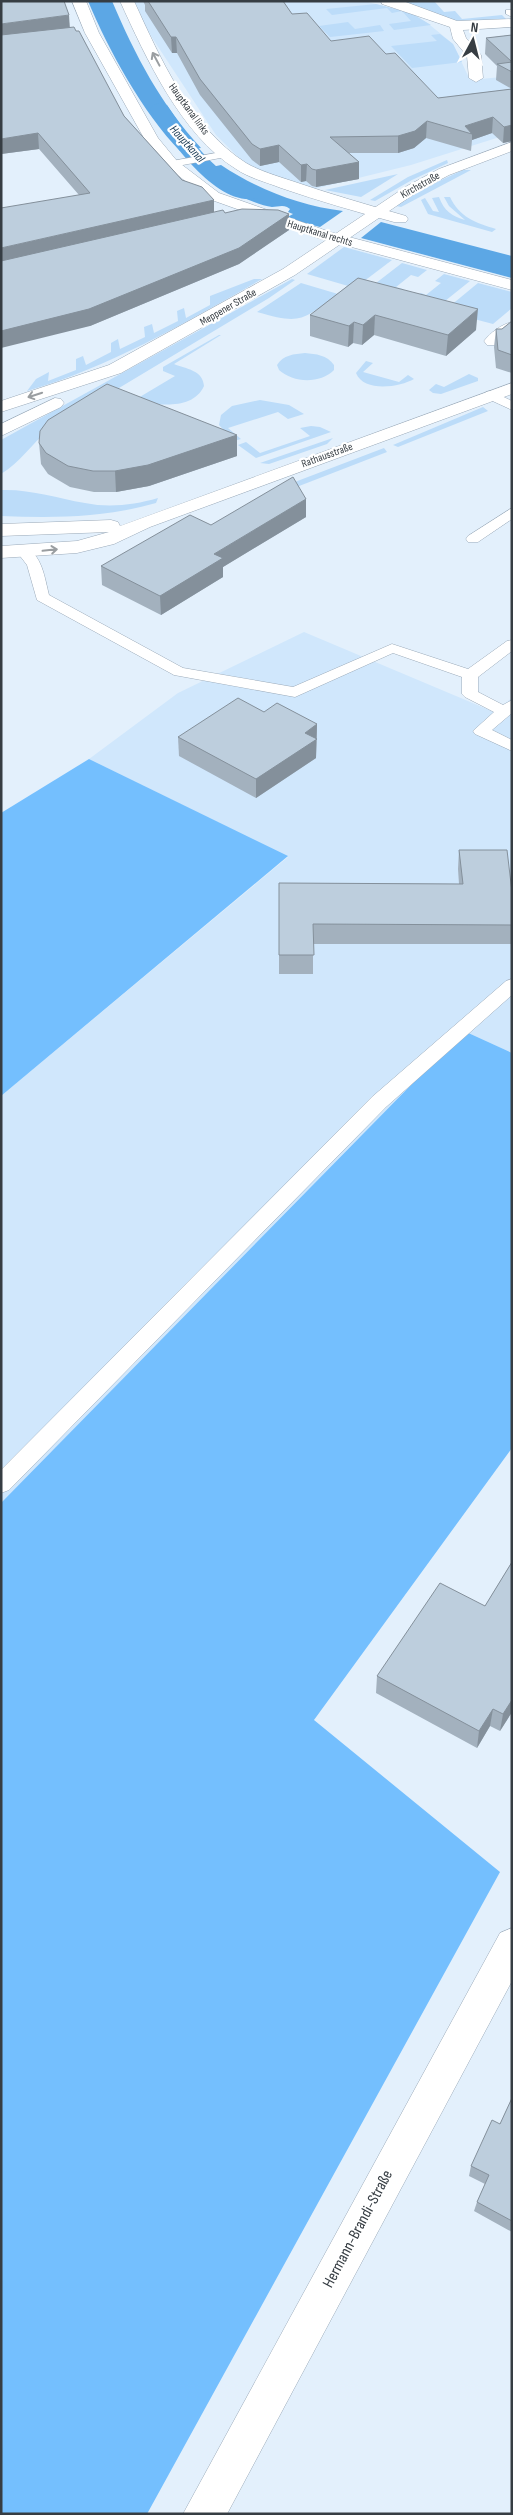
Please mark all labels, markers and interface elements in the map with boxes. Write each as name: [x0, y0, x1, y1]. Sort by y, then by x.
north arrow: [448, 15, 498, 65]
text: N: [470, 19, 479, 36]
one-way arrow: [151, 52, 161, 67]
street label: Hauptkanal links: [166, 81, 212, 137]
water label: Hauptkanal: [166, 122, 208, 166]
street label: Kirchstraße: [398, 169, 442, 201]
street label: Hauptkanal rechts: [286, 217, 354, 249]
street label: Meppener Straße: [198, 286, 258, 328]
one-way arrow: [28, 391, 44, 400]
street label: Rathausstraße: [300, 440, 354, 470]
one-way arrow: [42, 545, 58, 554]
street label: Hermann-Brandi-Straße: [319, 2167, 397, 2291]

